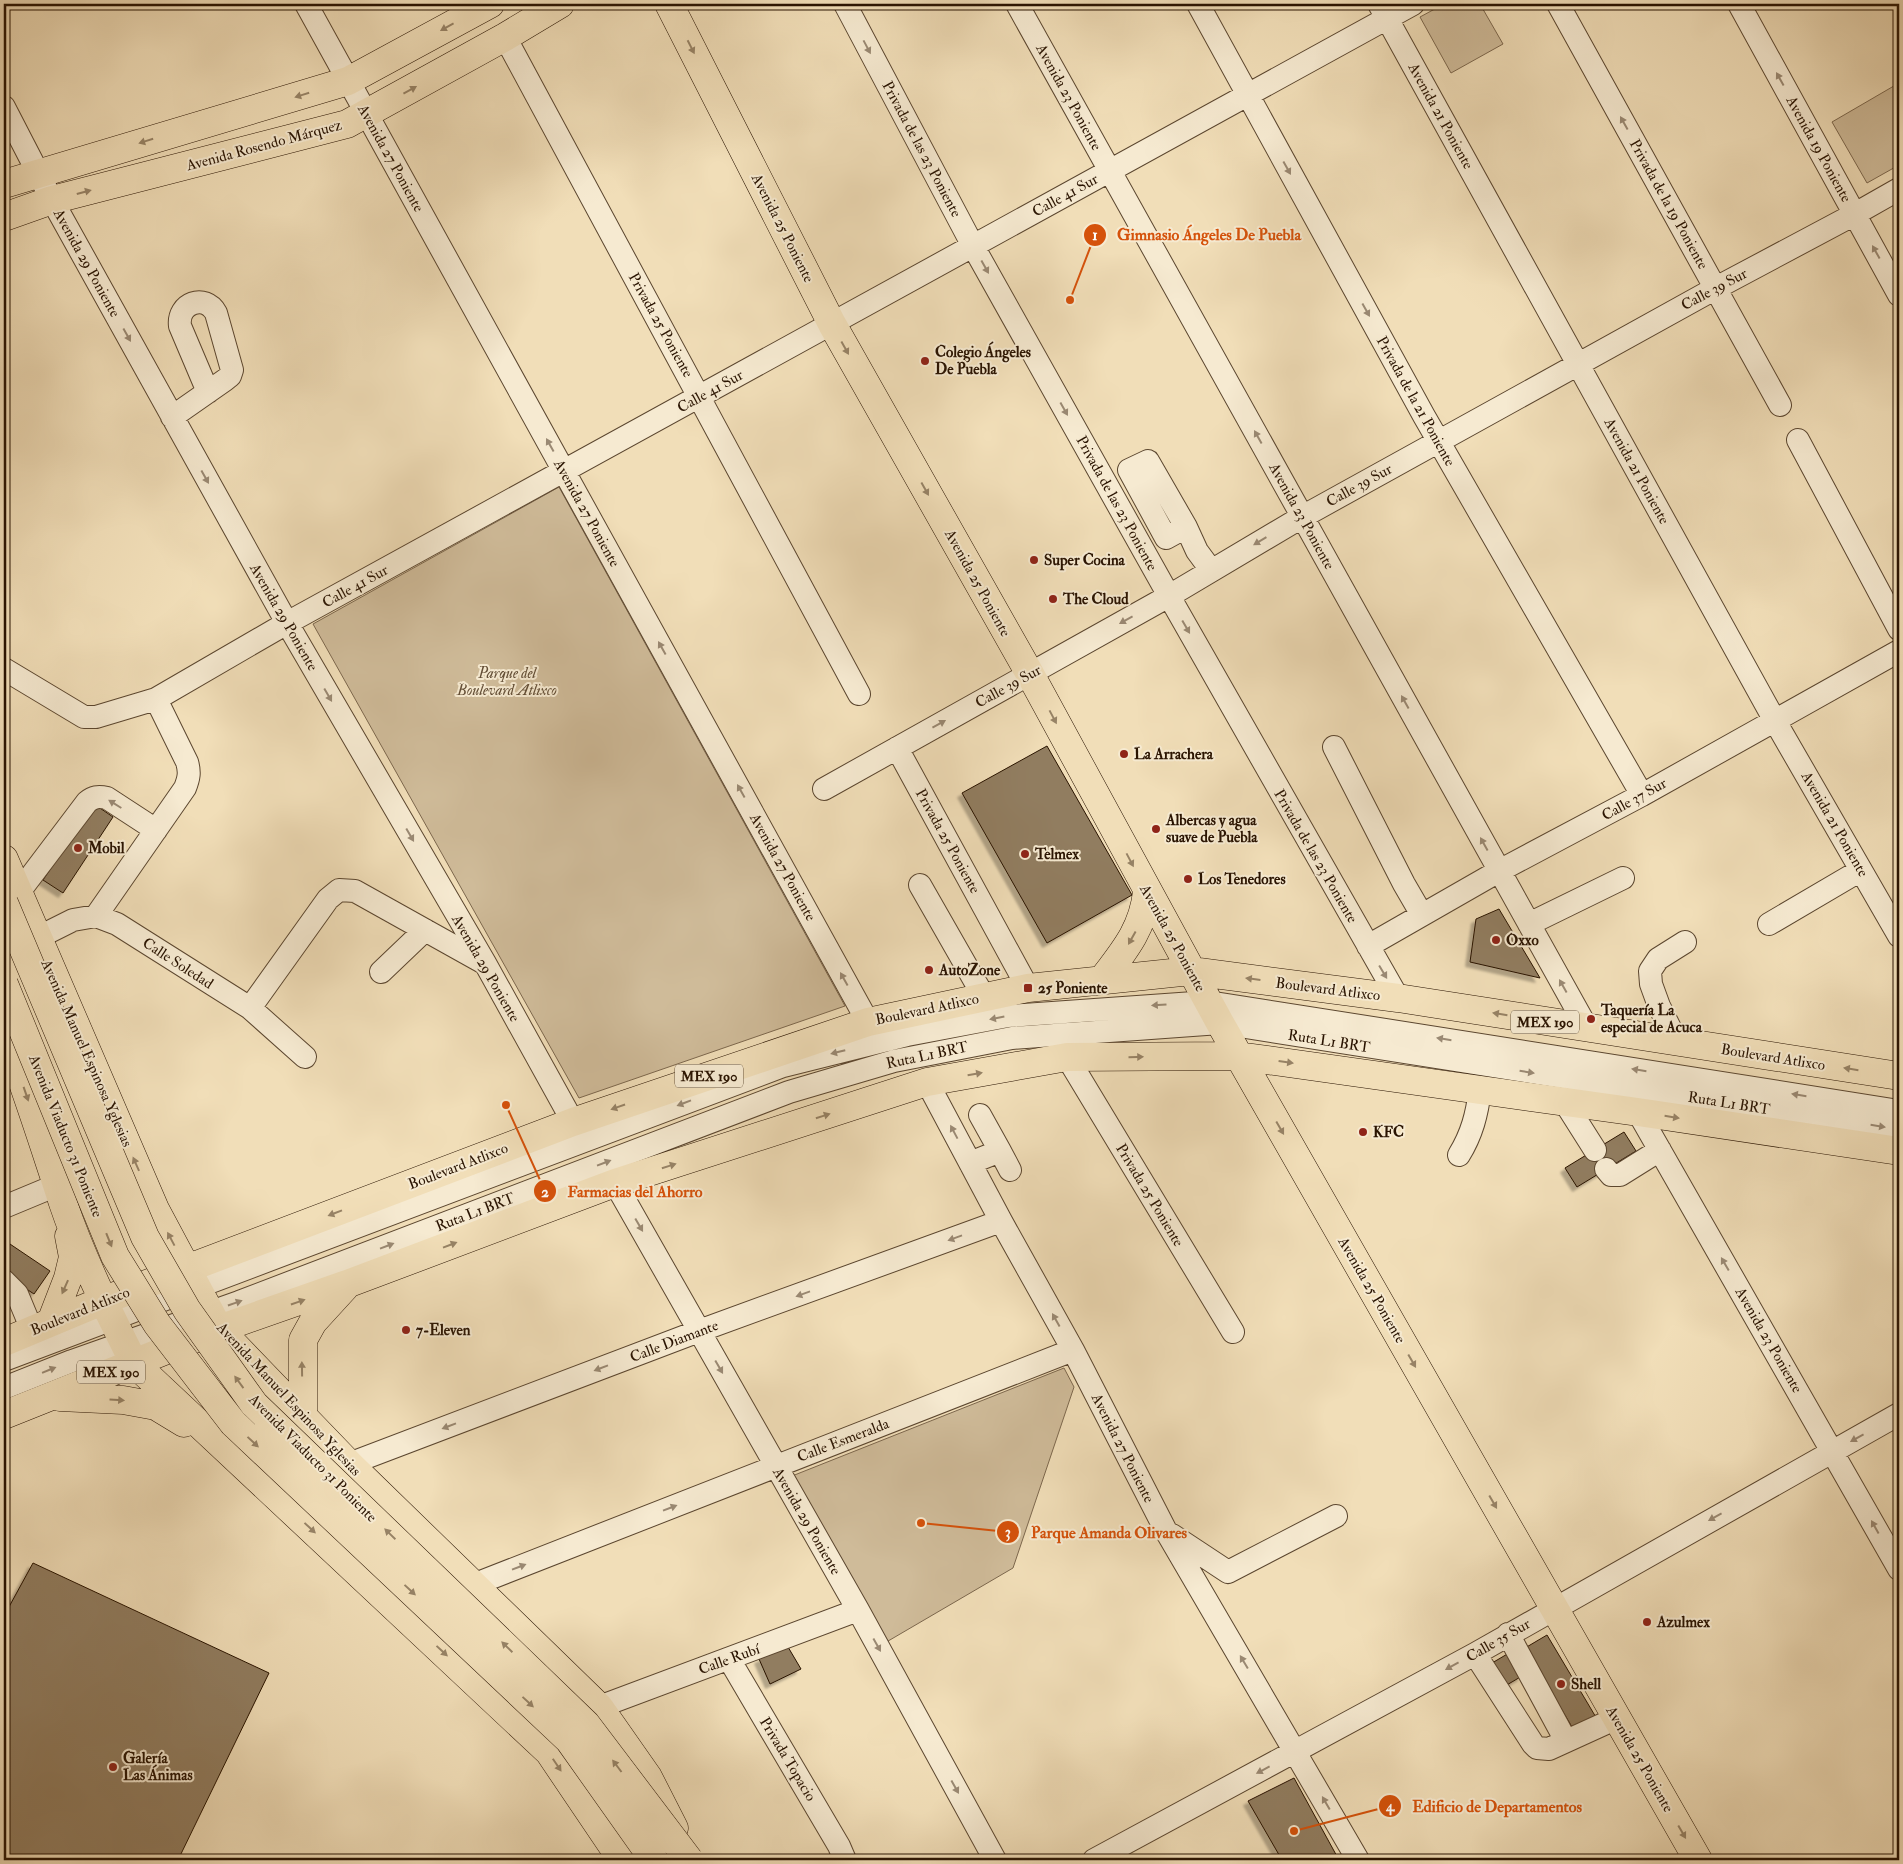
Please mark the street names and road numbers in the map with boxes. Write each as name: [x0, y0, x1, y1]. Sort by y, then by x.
street label: Avenida 23 Poniente: [1031, 40, 1106, 154]
street label: Avenida 21 Poniente: [1403, 59, 1478, 173]
street label: Privada de las 23 Poniente: [878, 78, 965, 221]
street label: Avenida 19 Poniente: [1781, 92, 1856, 206]
street label: Avenida 27 Poniente: [353, 100, 428, 215]
street label: Avenida Rosendo Márquez: [183, 116, 344, 176]
street label: Privada de la 19 Poniente: [1625, 136, 1712, 273]
street label: Calle 41 Sur: [1029, 169, 1102, 221]
street label: Avenida 25 Poniente: [746, 170, 818, 286]
street label: Avenida 29 Poniente: [48, 205, 124, 321]
street label: Calle 39 Sur: [1678, 264, 1751, 315]
street label: Privada 25 Poniente: [624, 269, 697, 381]
street label: Privada de la 21 Poniente: [1372, 333, 1459, 470]
street label: Calle 41 Sur: [674, 365, 747, 417]
street label: Avenida 21 Poniente: [1599, 414, 1674, 528]
street label: Privada de las 23 Poniente: [1072, 432, 1162, 574]
street label: Avenida 27 Poniente: [549, 455, 624, 570]
street label: Avenida 23 Poniente: [1264, 459, 1339, 573]
street label: Calle 39 Sur: [1323, 459, 1396, 511]
street label: Avenida 25 Poniente: [940, 525, 1015, 640]
street label: Avenida 29 Poniente: [245, 559, 322, 674]
street label: Calle 41 Sur: [319, 560, 392, 612]
street label: Calle 39 Sur: [972, 660, 1045, 712]
street label: Avenida 21 Poniente: [1796, 767, 1872, 880]
street label: Calle 37 Sur: [1598, 774, 1671, 825]
street label: Privada 25 Poniente: [911, 785, 984, 897]
street label: Privada de las 23 Poniente: [1269, 786, 1362, 927]
street label: Avenida 27 Poniente: [745, 809, 820, 924]
street label: Avenida 25 Poniente: [1135, 880, 1210, 995]
street label: Avenida 29 Poniente: [447, 910, 524, 1025]
street label: Calle Soledad: [139, 933, 217, 994]
street label: Avenida Manuel Espinosa Yglesias: [35, 956, 137, 1150]
street label: Boulevard Atlixco: [1274, 974, 1381, 1005]
street label: Boulevard Atlixco: [874, 989, 981, 1030]
road number: MEX 190: [1511, 1010, 1579, 1034]
street label: Ruta L1 BRT: [1286, 1026, 1371, 1057]
street label: Ruta L1 BRT: [884, 1038, 970, 1073]
street label: Boulevard Atlixco: [1719, 1040, 1826, 1075]
street label: Avenida Viaducto 31 Poniente: [24, 1051, 107, 1220]
road number: MEX 190: [675, 1064, 743, 1088]
street label: Ruta L1 BRT: [1686, 1088, 1771, 1119]
street label: Boulevard Atlixco: [406, 1139, 511, 1194]
street label: Privada 25 Poniente: [1111, 1140, 1188, 1250]
street label: Ruta L1 BRT: [433, 1189, 517, 1236]
street label: Avenida 25 Poniente: [1333, 1233, 1410, 1347]
street label: Boulevard Atlixco: [28, 1283, 133, 1340]
street label: Avenida 23 Poniente: [1730, 1283, 1807, 1397]
street label: Calle Diamante: [627, 1316, 721, 1367]
street label: Avenida Manuel Espinosa Yglesias: [211, 1318, 365, 1481]
road number: MEX 190: [77, 1360, 145, 1384]
street label: Avenida Viaducto 31 Poniente: [244, 1389, 381, 1527]
street label: Avenida 27 Poniente: [1086, 1390, 1158, 1506]
street label: Calle Esmeralda: [794, 1414, 893, 1467]
street label: Avenida 29 Poniente: [768, 1463, 845, 1578]
street label: Calle 35 Sur: [1463, 1614, 1534, 1666]
street label: Calle Rubí: [696, 1639, 763, 1679]
street label: Avenida 25 Poniente: [1601, 1702, 1678, 1816]
street label: Privada Topacio: [754, 1714, 820, 1805]

